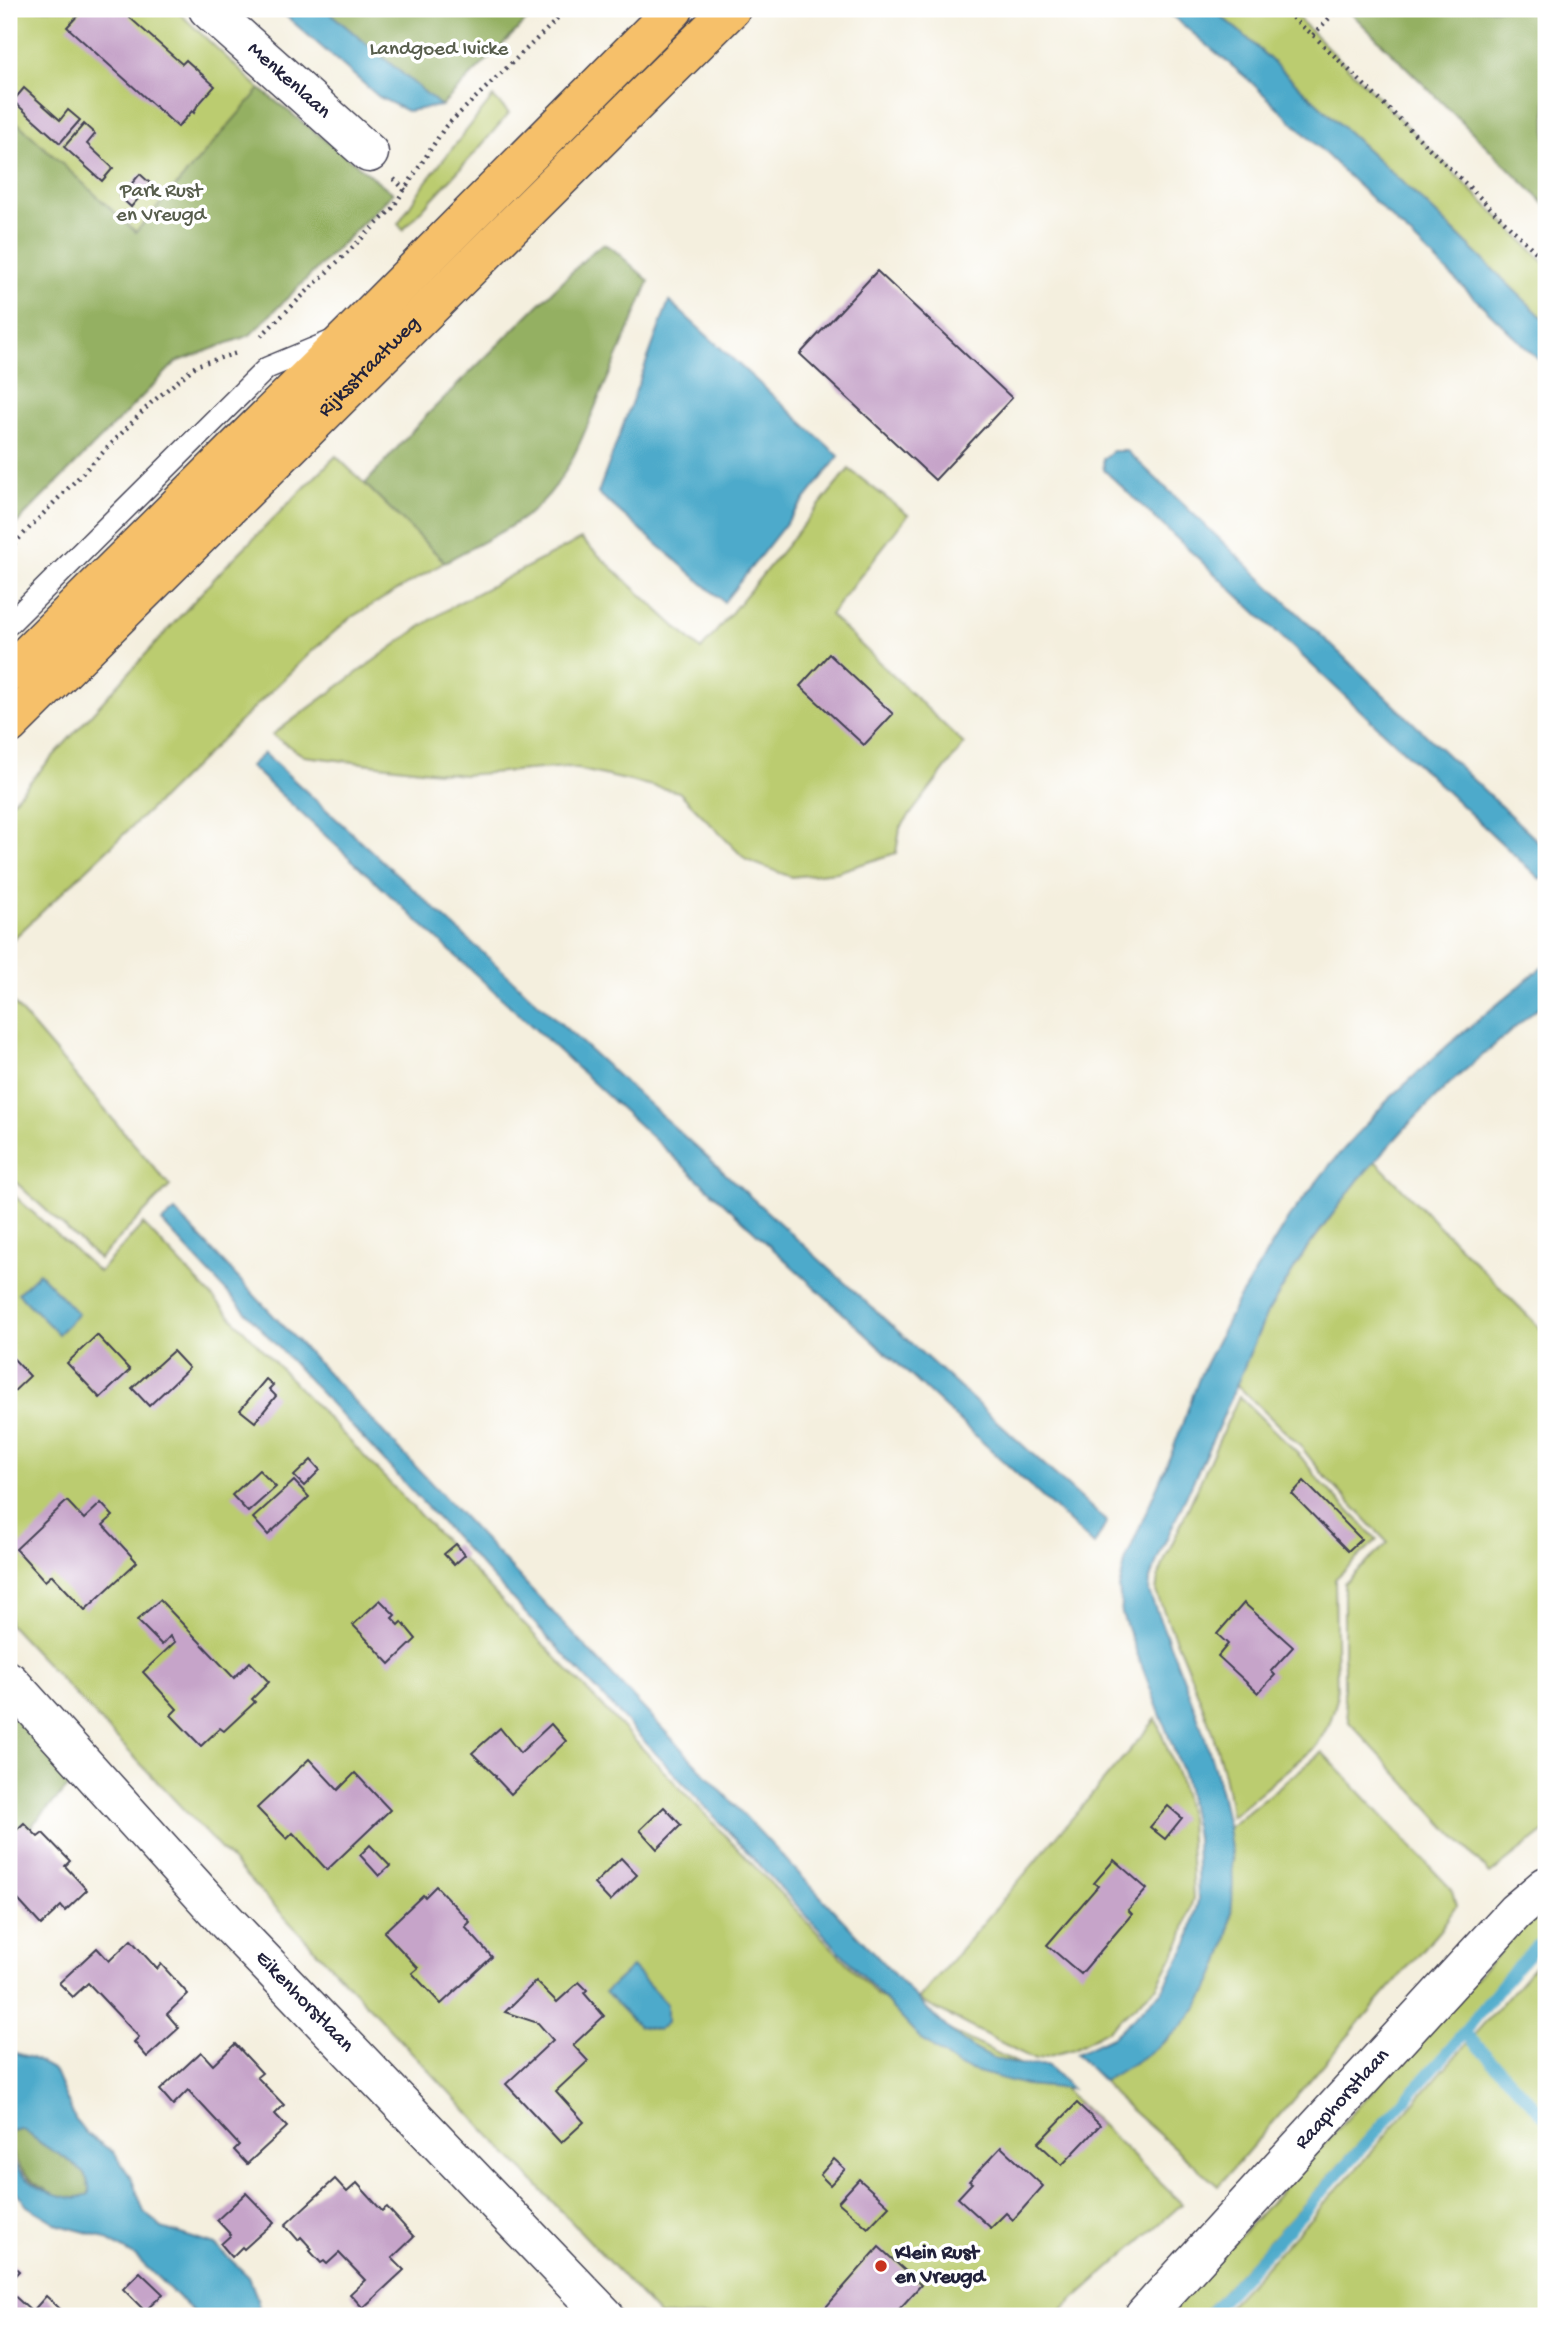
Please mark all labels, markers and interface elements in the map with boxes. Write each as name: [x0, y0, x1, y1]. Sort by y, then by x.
street label: Menkenlaan: [242, 37, 335, 125]
park label: Landgoed Ivicke: [370, 38, 510, 63]
park label: Park Rust en Vreugd: [116, 180, 208, 229]
street label: Rijksstraatweg: [313, 311, 426, 423]
street label: Eikenhorstlaan: [249, 1946, 358, 2058]
street label: Raaphorstlaan: [1290, 2044, 1396, 2155]
place label: Klein Rust en Vreugd: [894, 2242, 988, 2291]
marker: Klein Rust en Vreugd: [873, 2258, 889, 2274]

